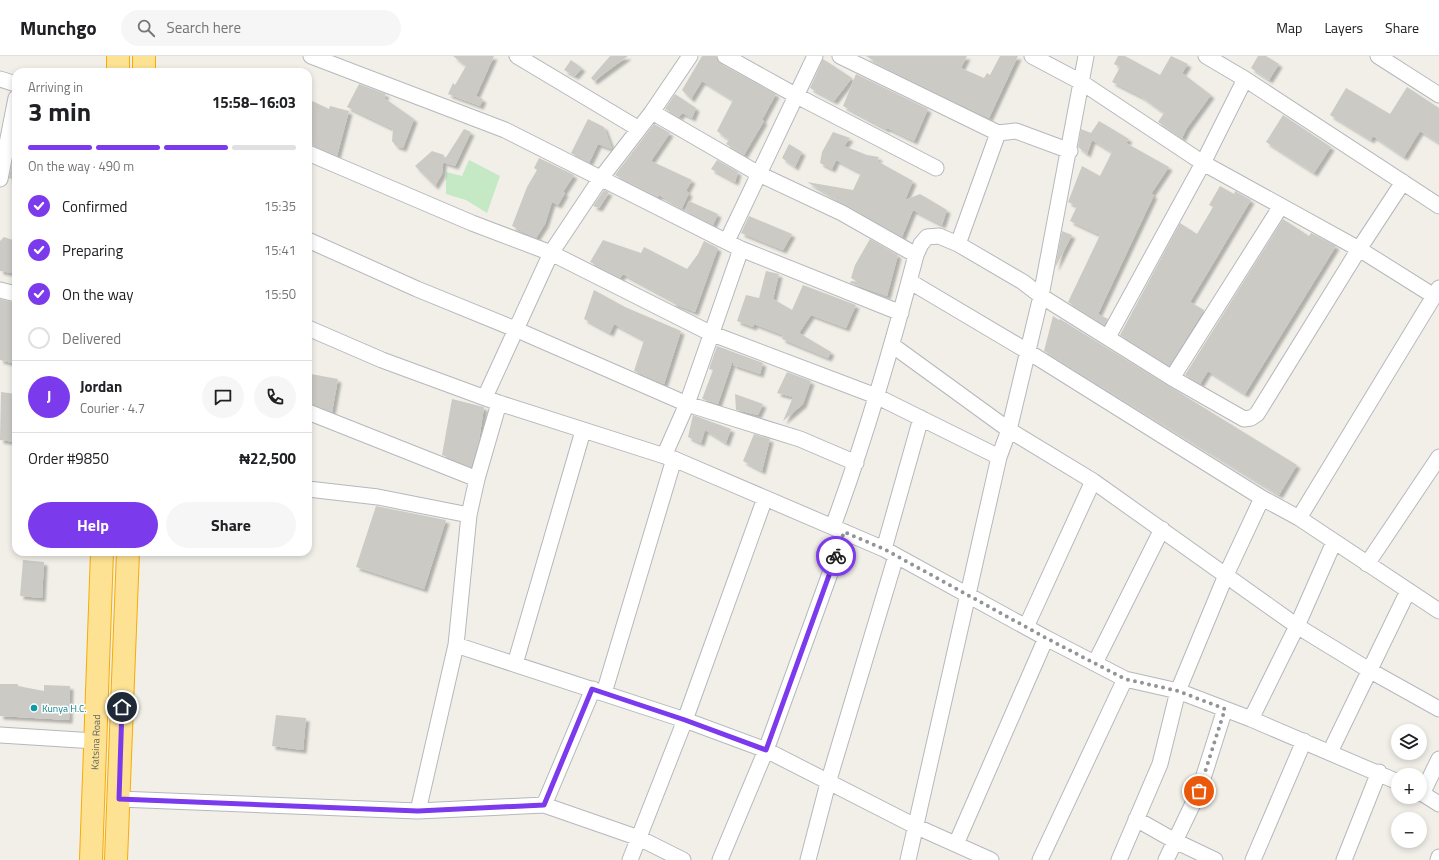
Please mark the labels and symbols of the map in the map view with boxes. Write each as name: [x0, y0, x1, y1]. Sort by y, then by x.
courier: [816, 536, 856, 576]
pin: [105, 690, 139, 724]
place label: Kunya H.C.: [42, 701, 87, 716]
marker: Kunya H.C.: [29, 703, 39, 713]
street label: Katsina Road: [87, 714, 104, 770]
pin: [1182, 774, 1216, 808]

